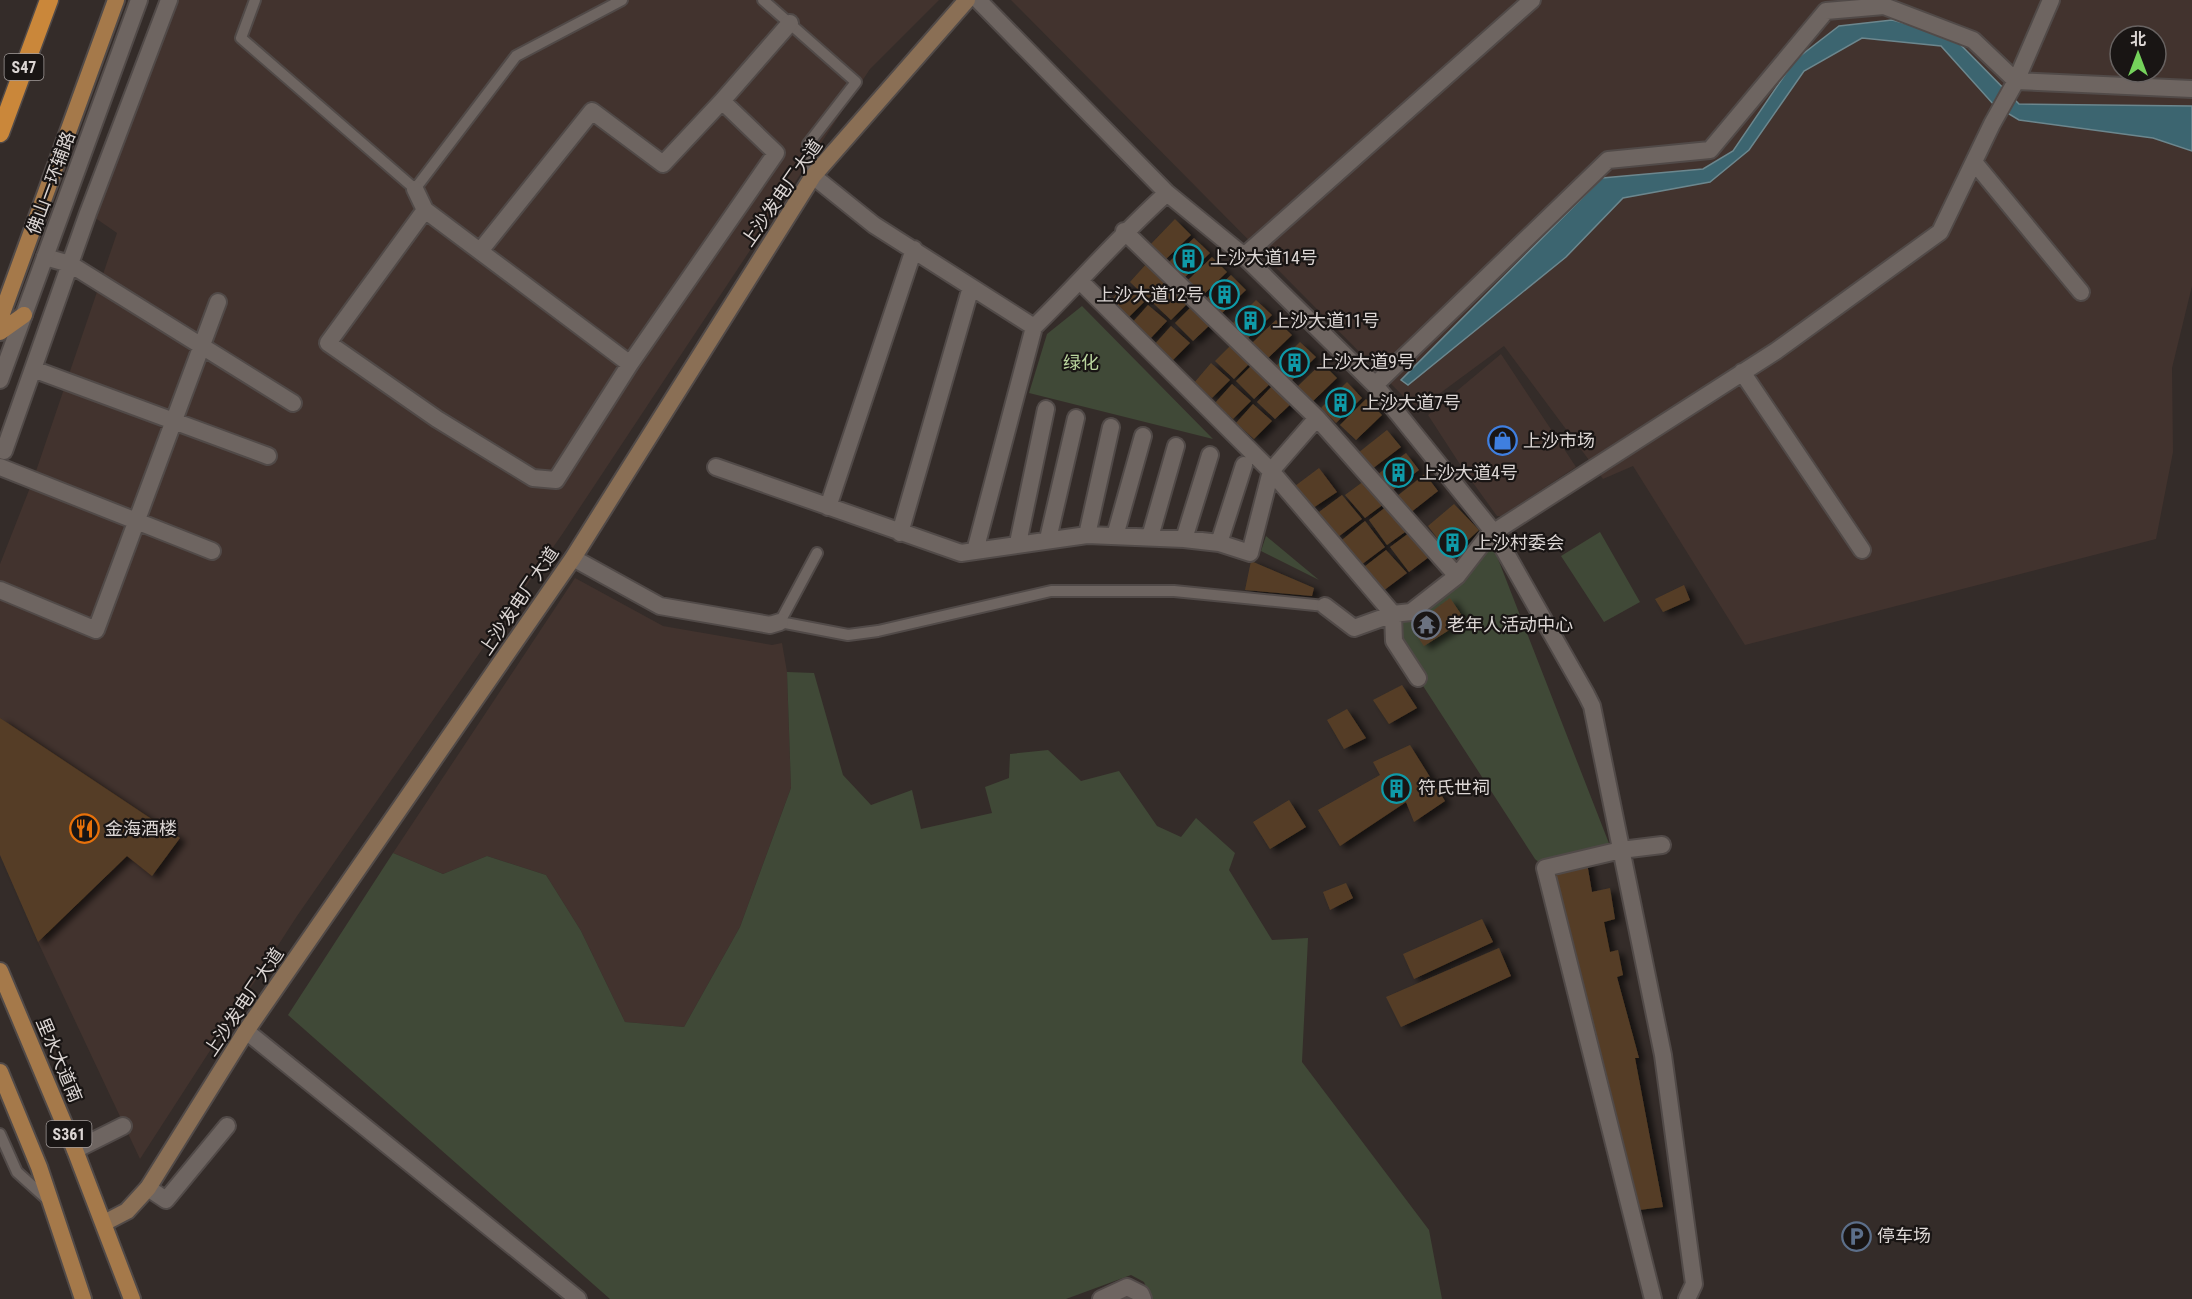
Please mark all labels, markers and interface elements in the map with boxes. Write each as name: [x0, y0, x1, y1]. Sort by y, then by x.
north arrow: [2108, 24, 2168, 84]
text: 北: [2130, 30, 2146, 49]
road number: S47: [4, 54, 44, 80]
street label: 佛山一环辅路: [22, 128, 79, 237]
street label: 上沙发电厂大道: [737, 135, 826, 250]
building icon: 上沙大道14号: [1173, 242, 1205, 274]
place label: 上沙大道14号: [1210, 247, 1318, 268]
building icon: 上沙大道12号: [1209, 279, 1241, 311]
place label: 上沙大道12号: [1096, 284, 1204, 305]
building icon: 上沙大道11号: [1235, 305, 1267, 337]
place label: 上沙大道11号: [1272, 310, 1380, 331]
building icon: 上沙大道9号: [1279, 346, 1311, 378]
place label: 上沙大道9号: [1316, 351, 1415, 372]
park label: 绿化: [1063, 352, 1099, 373]
building icon: 上沙大道7号: [1325, 387, 1357, 419]
place label: 上沙大道7号: [1362, 392, 1461, 413]
shop icon: 上沙市场: [1486, 425, 1518, 457]
place label: 上沙市场: [1523, 430, 1595, 451]
building icon: 上沙大道4号: [1382, 457, 1414, 489]
place label: 上沙大道4号: [1419, 462, 1518, 483]
building icon: 上沙村委会: [1437, 527, 1469, 559]
place label: 上沙村委会: [1474, 532, 1564, 553]
street label: 上沙发电厂大道: [475, 543, 563, 659]
temple icon: 老年人活动中心: [1410, 609, 1442, 641]
place label: 老年人活动中心: [1447, 614, 1573, 635]
building icon: 符氏世祠: [1381, 772, 1413, 804]
place label: 符氏世祠: [1418, 777, 1490, 798]
restaurant icon: 金海酒楼: [68, 813, 100, 845]
place label: 金海酒楼: [105, 818, 177, 839]
street label: 上沙发电厂大道: [200, 944, 288, 1060]
street label: 里水大道南: [32, 1014, 87, 1105]
road number: S361: [46, 1121, 92, 1147]
parking icon: 停车场: [1840, 1220, 1872, 1252]
place label: 停车场: [1877, 1225, 1931, 1246]

